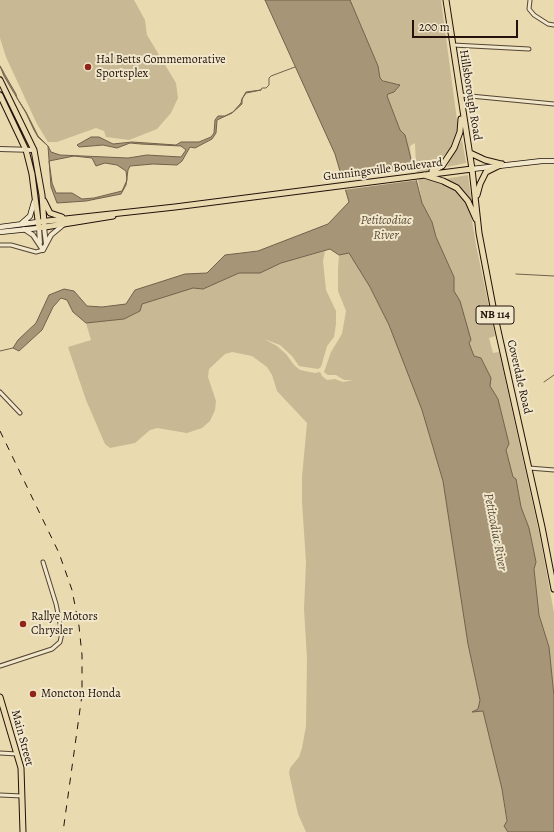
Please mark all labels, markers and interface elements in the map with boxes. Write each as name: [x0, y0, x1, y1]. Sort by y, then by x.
scale bar: [414, 12, 520, 38]
text: 200 m: [419, 19, 450, 35]
street label: Hillsborough Road: [456, 49, 484, 141]
place label: Hal Betts Commemorative Sportsplex: [96, 53, 226, 81]
marker: Hal Betts Commemorative Sportsplex: [83, 62, 93, 72]
street label: Gunningsville Boulevard: [323, 156, 443, 184]
water label: Petitcodiac River: [360, 213, 412, 244]
road number: NB 114: [476, 306, 514, 324]
street label: Coverdale Road: [503, 338, 535, 416]
water label: Petitcodiac River: [480, 492, 510, 572]
place label: Rallye Motors Chrysler: [31, 610, 98, 638]
marker: Rallye Motors Chrysler: [18, 619, 28, 629]
place label: Moncton Honda: [41, 687, 121, 701]
marker: Moncton Honda: [28, 689, 38, 699]
street label: Main Street: [8, 708, 36, 768]

